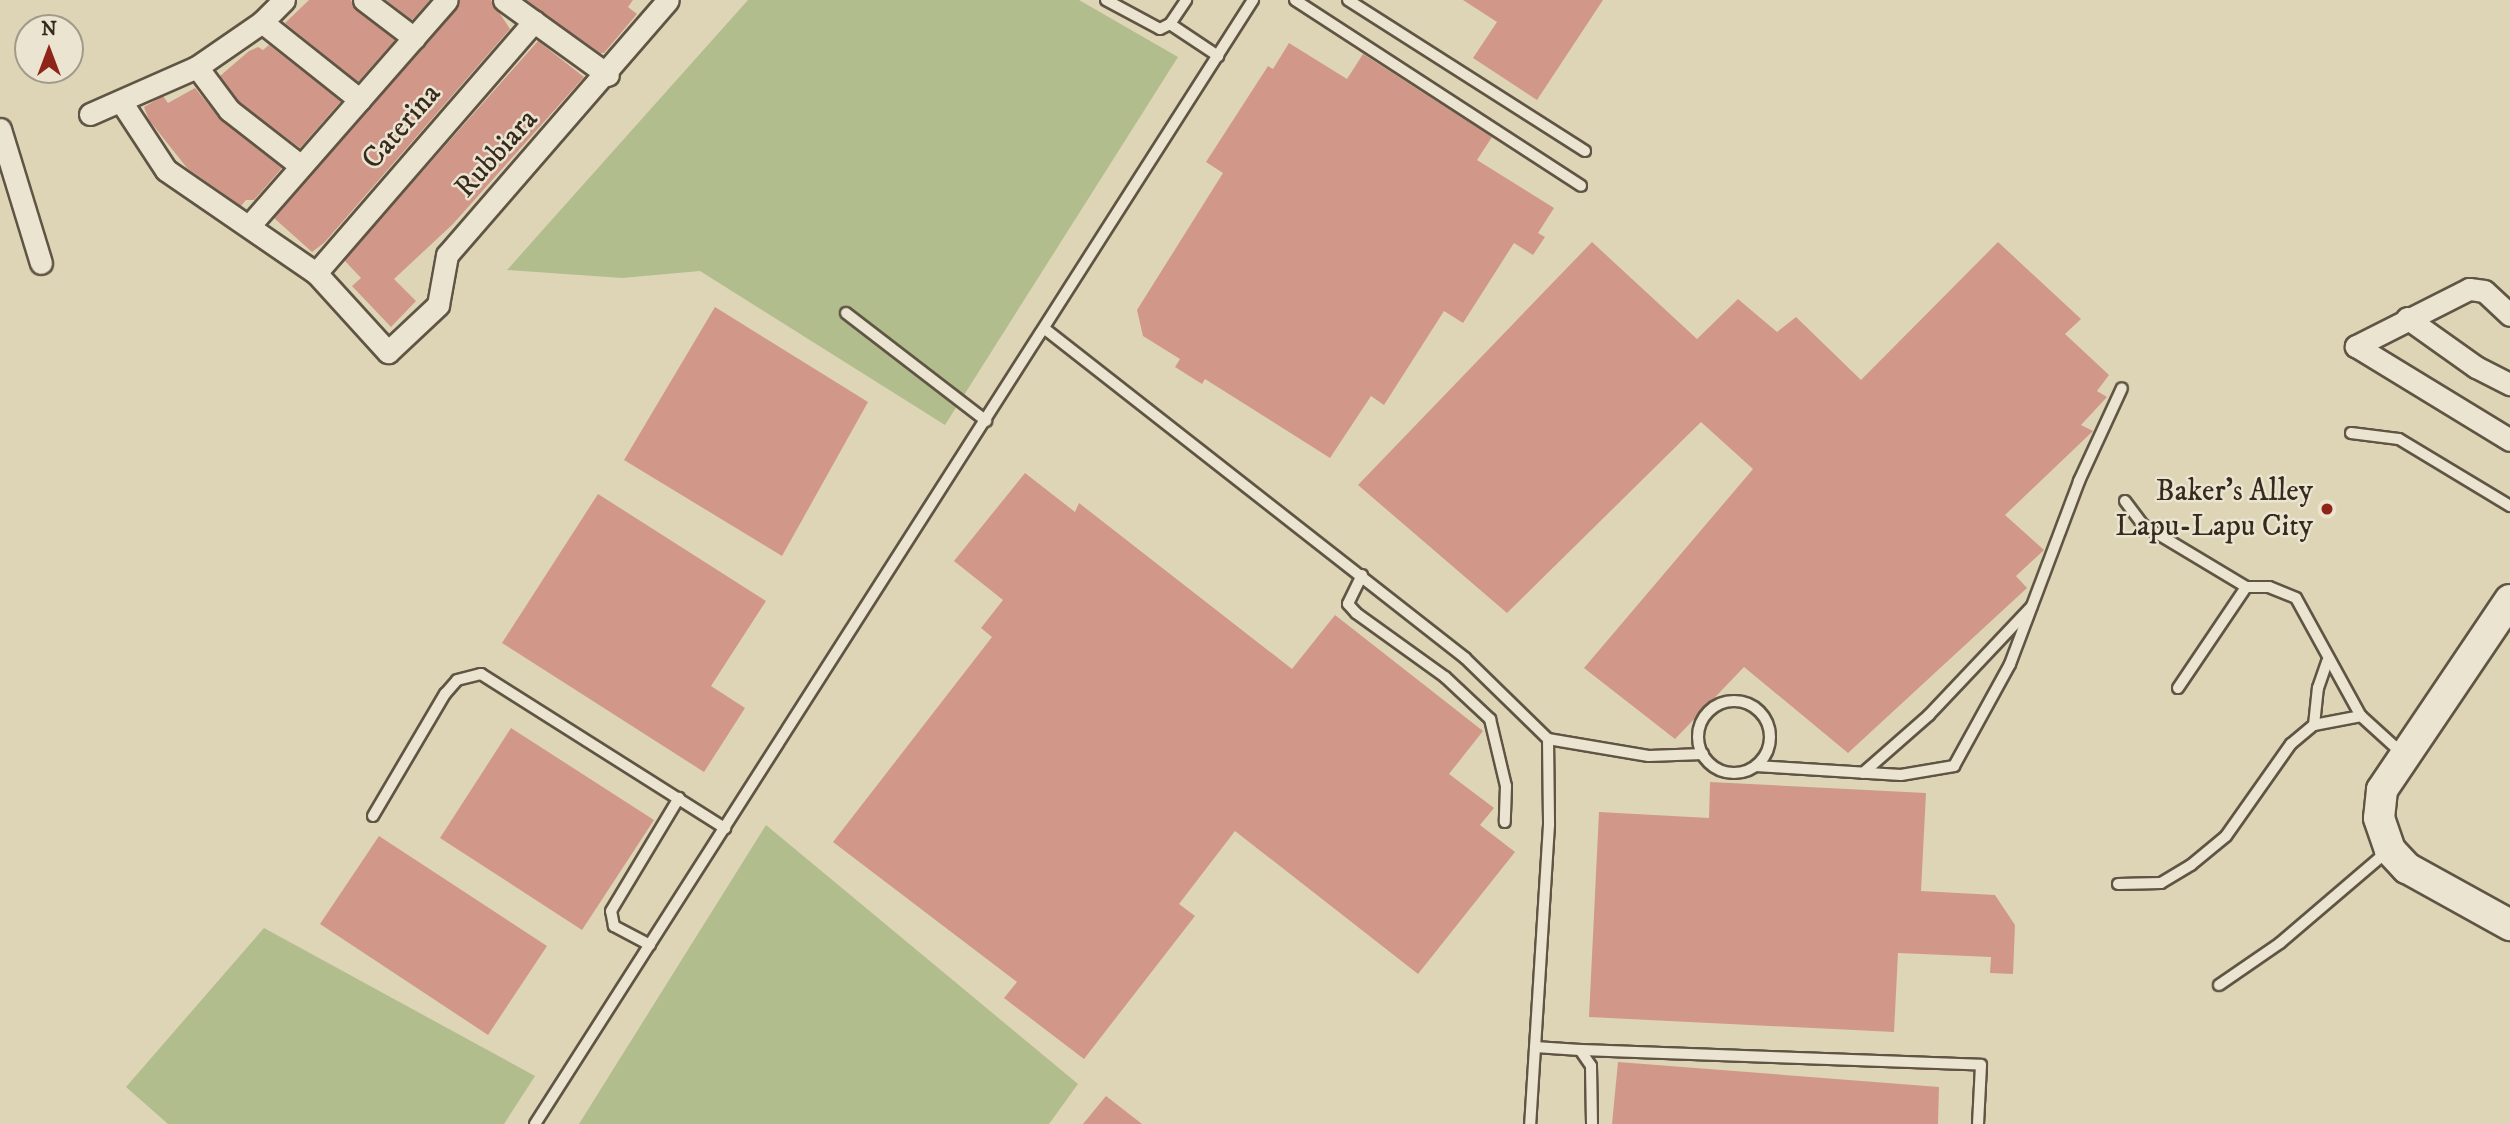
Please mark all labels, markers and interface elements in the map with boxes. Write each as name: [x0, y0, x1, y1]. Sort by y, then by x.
north arrow: [14, 14, 84, 84]
text: N: [41, 18, 57, 41]
street label: Caterina: [355, 77, 449, 177]
street label: Rubbiara: [448, 102, 546, 206]
place label: Baker's Alley Lapu-Lapu City: [2115, 474, 2313, 544]
marker: Baker's Alley Lapu-Lapu City: [2319, 501, 2335, 517]

